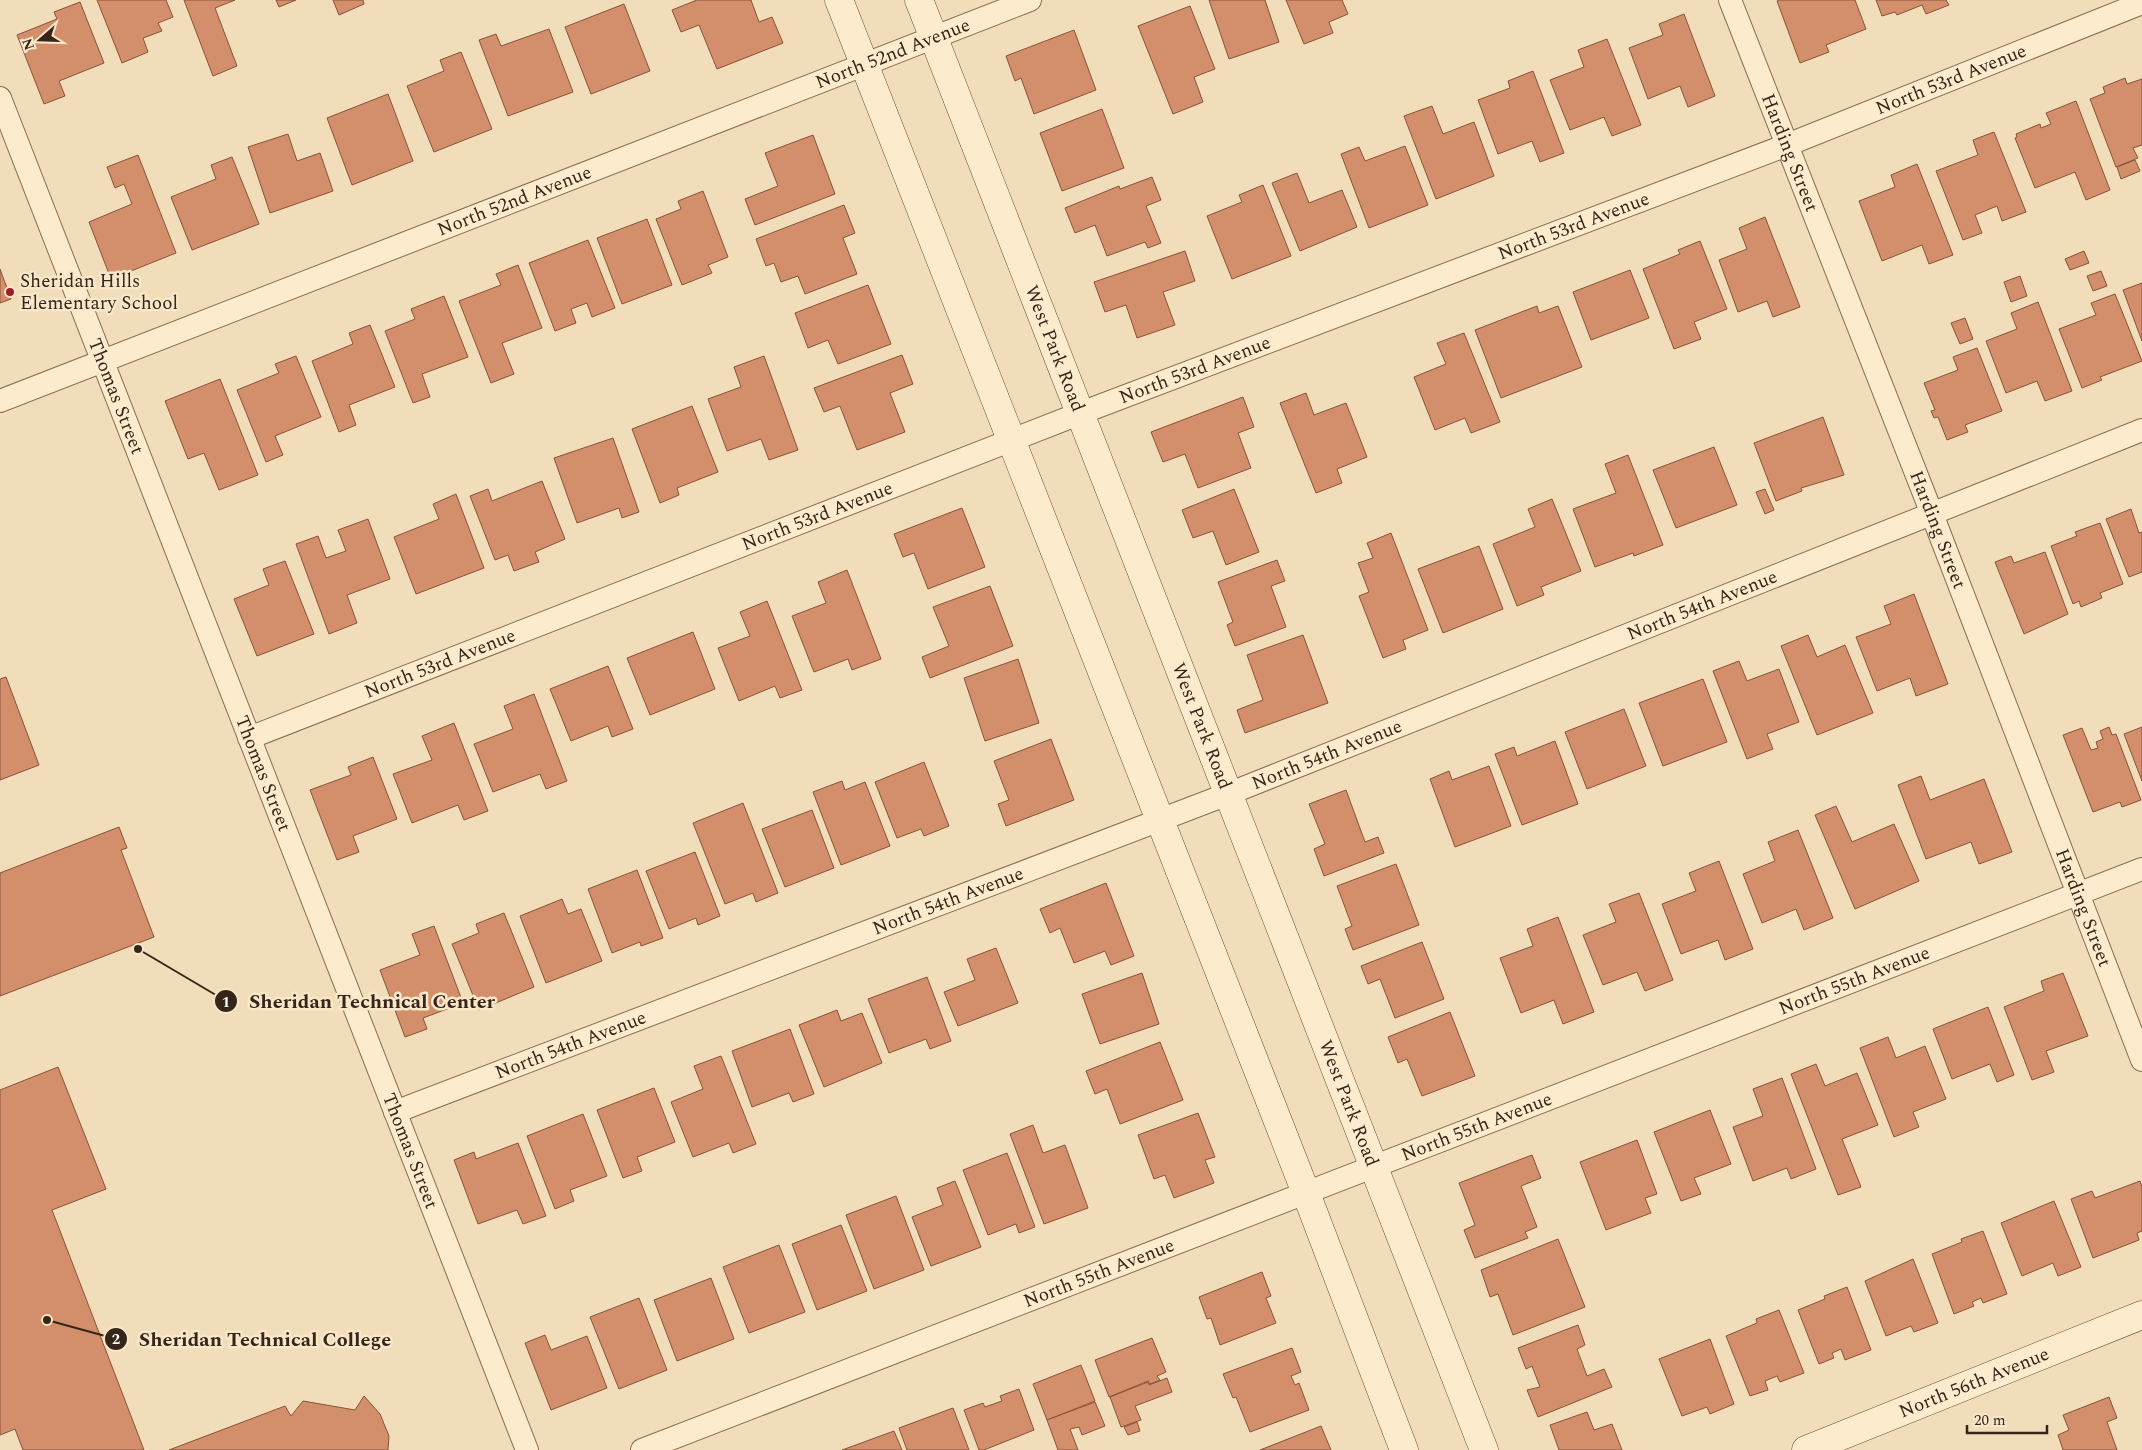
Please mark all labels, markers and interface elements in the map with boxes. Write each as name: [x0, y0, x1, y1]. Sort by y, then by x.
street label: North 52nd Avenue: [811, 10, 974, 97]
north arrow: [15, 15, 65, 65]
text: N: [16, 35, 40, 53]
street label: North 53rd Avenue: [1871, 36, 2031, 123]
street label: Harding Street: [1754, 89, 1826, 216]
street label: North 52nd Avenue: [433, 158, 596, 244]
street label: North 53rd Avenue: [1493, 184, 1654, 268]
place label: Sheridan Hills Elementary School: [20, 267, 178, 318]
street label: West Park Road: [1017, 281, 1093, 416]
marker: Sheridan Hills Elementary School: [4, 286, 16, 298]
street label: North 53rd Avenue: [1115, 328, 1275, 412]
street label: Thomas Street: [80, 334, 152, 459]
street label: Harding Street: [1902, 466, 1974, 593]
street label: North 53rd Avenue: [737, 473, 897, 559]
street label: North 54th Avenue: [1622, 562, 1782, 648]
street label: North 53rd Avenue: [360, 621, 520, 706]
street label: West Park Road: [1164, 658, 1240, 793]
street label: Thomas Street: [228, 711, 299, 836]
street label: North 54th Avenue: [1247, 712, 1406, 798]
street label: Harding Street: [2047, 844, 2119, 971]
street label: North 54th Avenue: [868, 859, 1028, 943]
street label: North 55th Avenue: [1774, 938, 1934, 1023]
callout: Sheridan Technical Center: [214, 984, 505, 1019]
text: Sheridan Technical Center: [249, 987, 496, 1017]
text: 1: [222, 991, 230, 1014]
street label: North 54th Avenue: [491, 1003, 651, 1087]
street label: West Park Road: [1311, 1036, 1387, 1171]
street label: North 55th Avenue: [1397, 1084, 1556, 1169]
street label: Thomas Street: [375, 1088, 446, 1213]
street label: North 55th Avenue: [1019, 1231, 1179, 1315]
callout: Sheridan Technical College: [104, 1321, 401, 1356]
text: Sheridan Technical College: [139, 1325, 391, 1355]
text: 2: [112, 1328, 120, 1351]
street label: North 56th Avenue: [1894, 1339, 2054, 1426]
scale bar: [1967, 1402, 2047, 1434]
text: 20 m: [1974, 1409, 2006, 1432]

